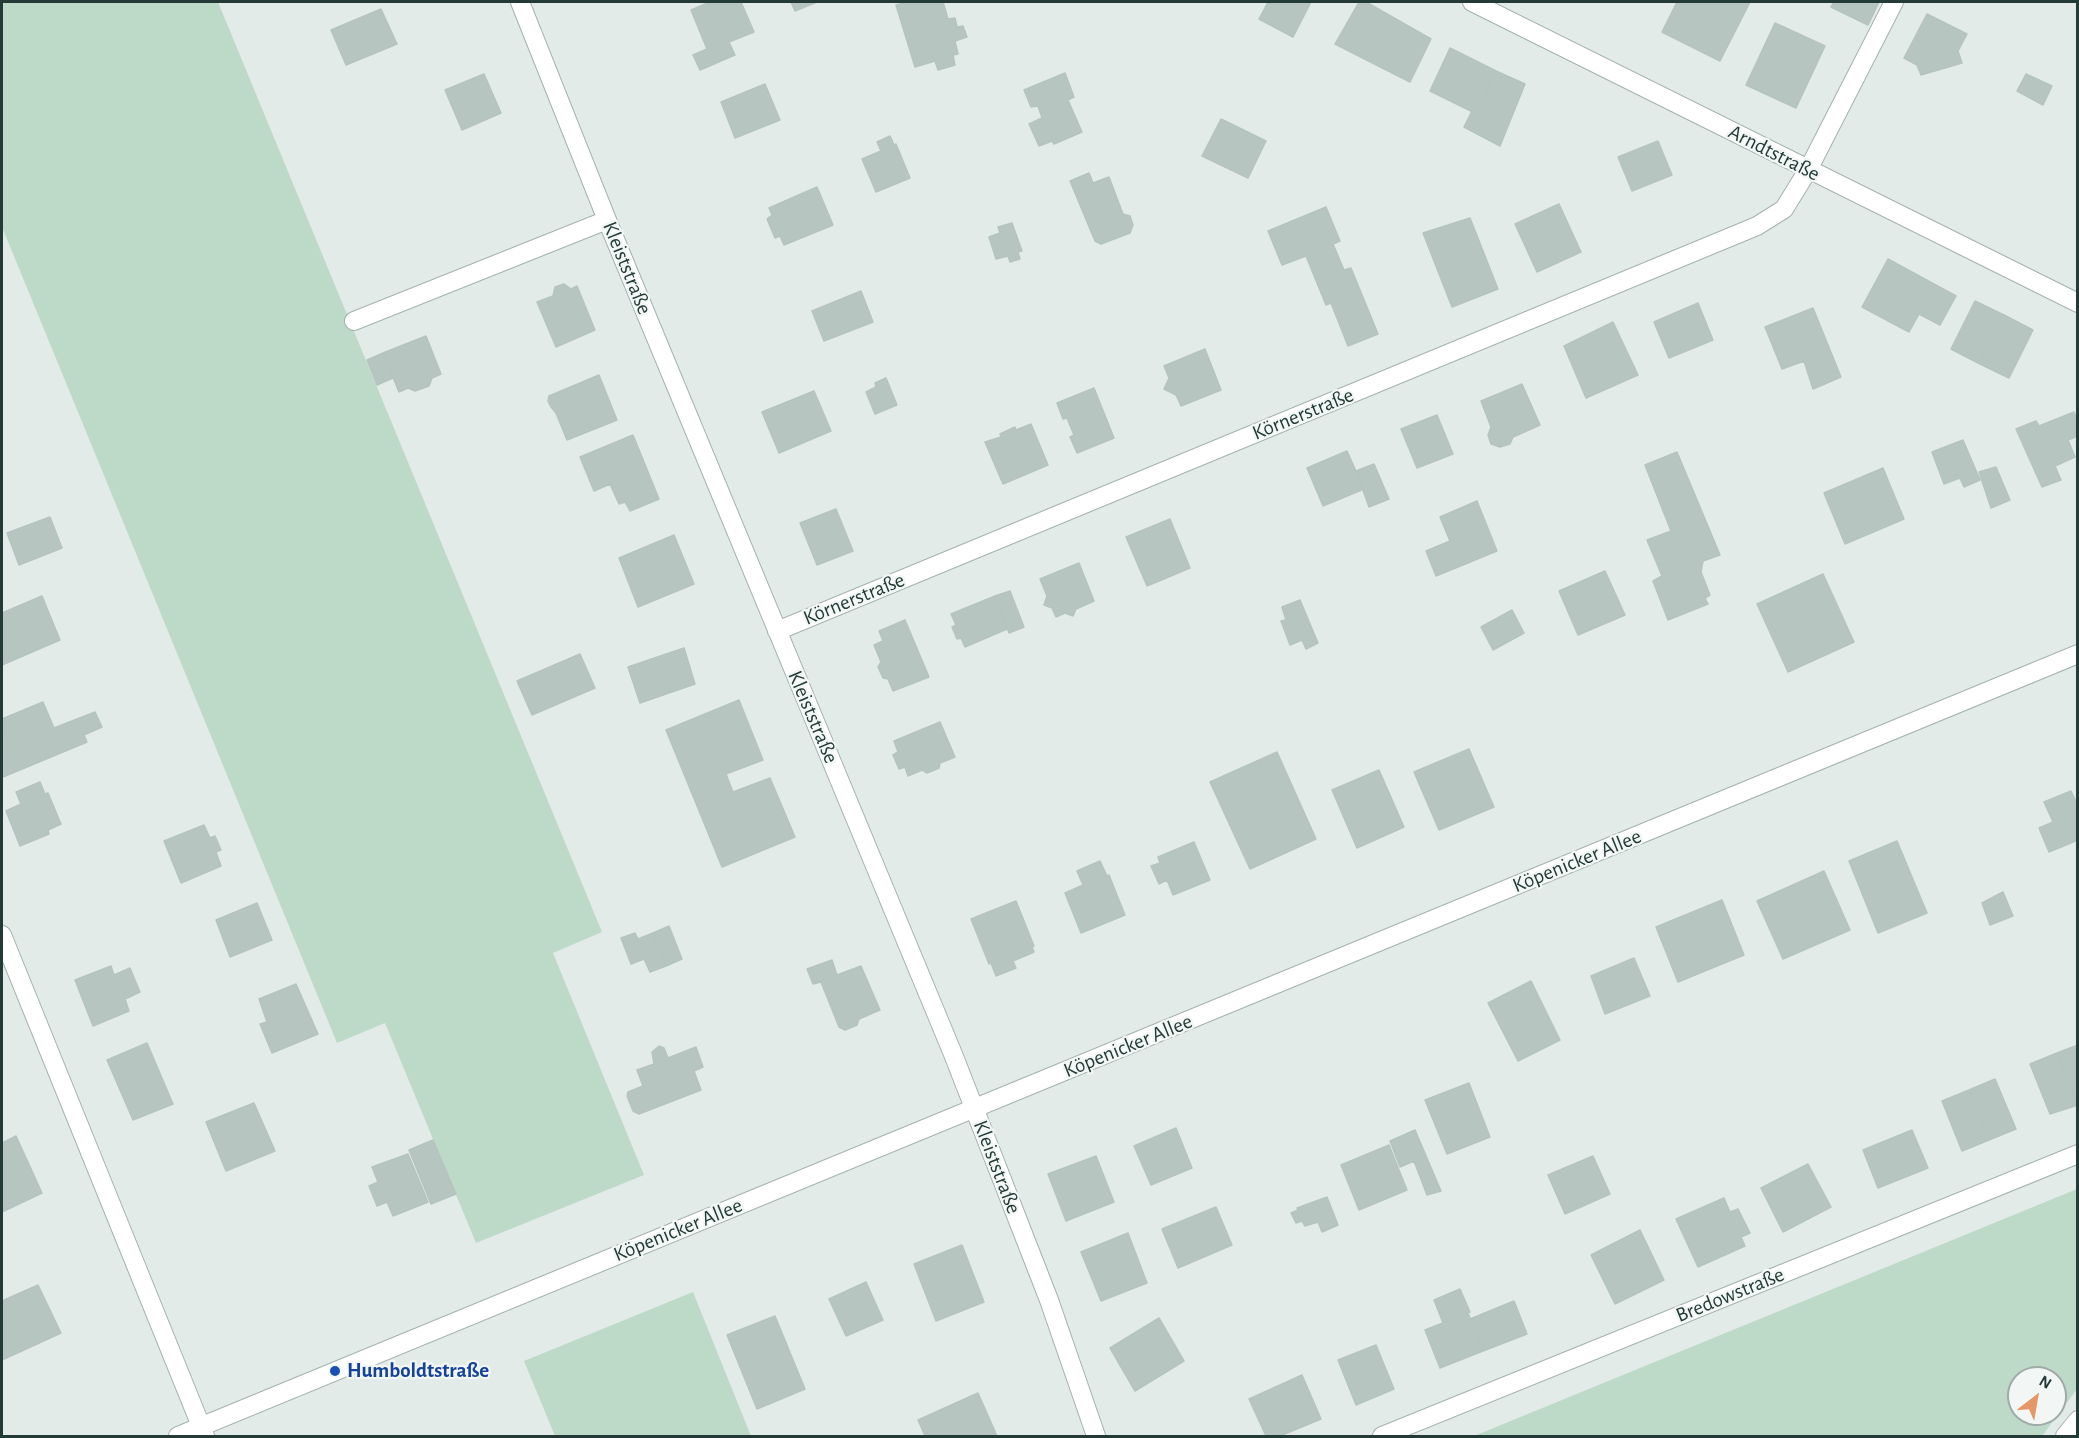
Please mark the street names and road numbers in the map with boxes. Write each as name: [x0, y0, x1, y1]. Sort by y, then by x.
street label: Arndtstraße: [1724, 119, 1824, 187]
street label: Kleiststraße: [597, 218, 657, 318]
street label: Körnerstraße: [1249, 382, 1357, 446]
street label: Körnerstraße: [800, 567, 908, 631]
street label: Kleiststraße: [782, 667, 844, 767]
street label: Köpenicker Allee: [1509, 824, 1645, 898]
street label: Köpenicker Allee: [1060, 1009, 1196, 1083]
street label: Kleiststraße: [968, 1117, 1026, 1217]
street label: Köpenicker Allee: [610, 1193, 746, 1267]
street label: Bredowstraße: [1672, 1262, 1788, 1328]

